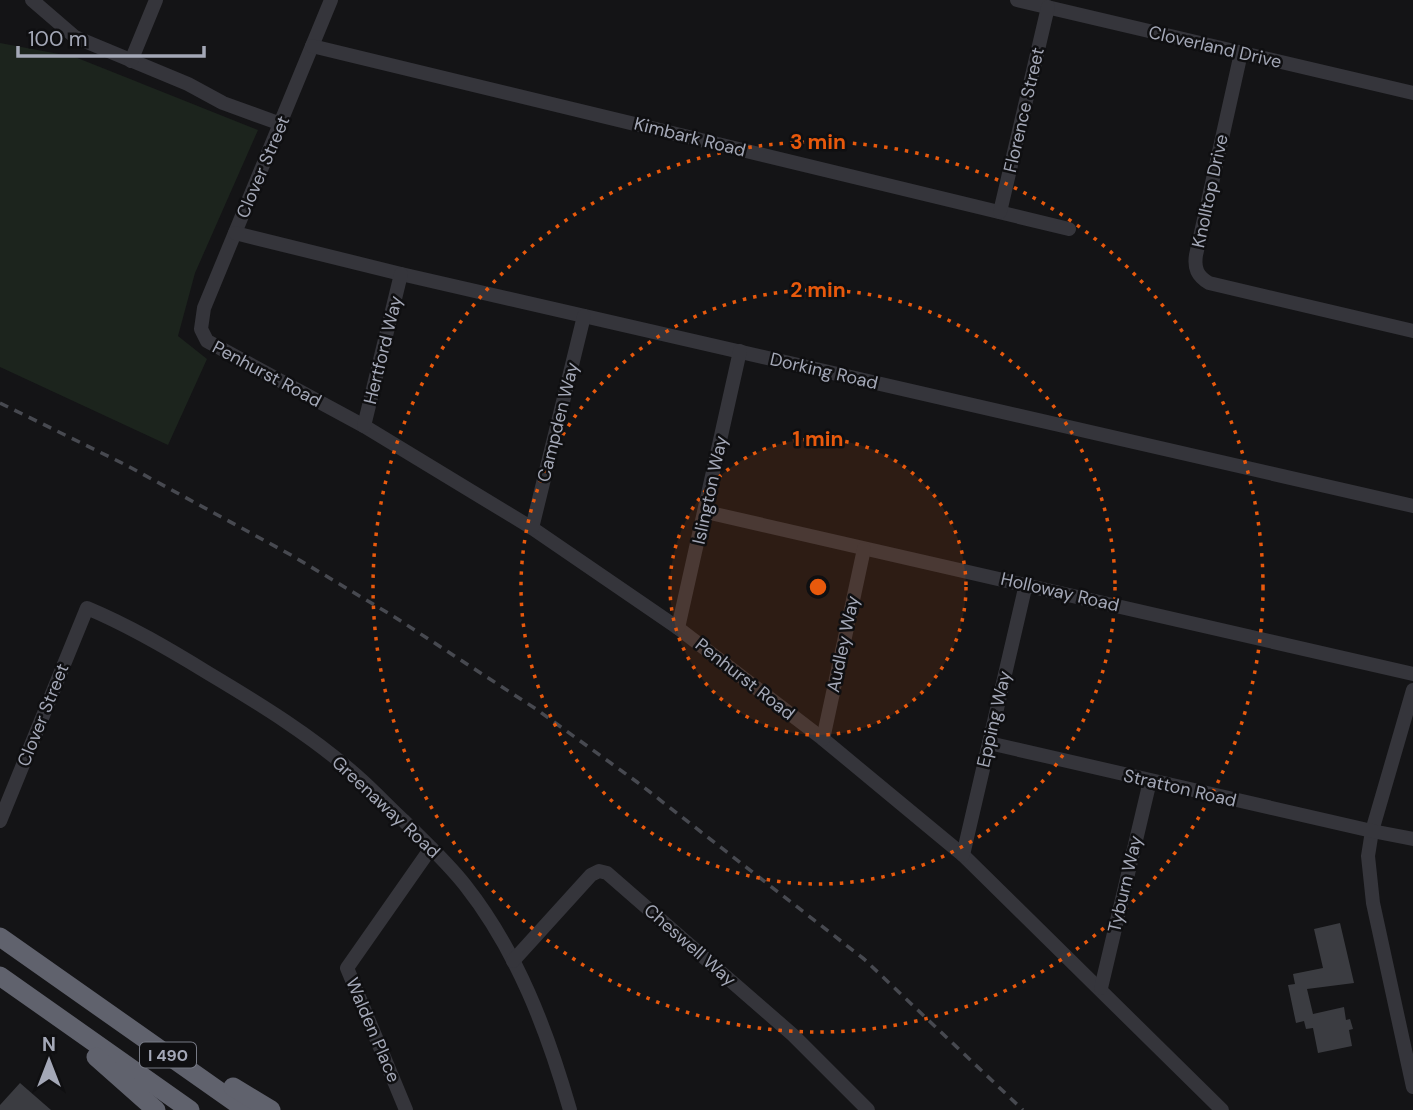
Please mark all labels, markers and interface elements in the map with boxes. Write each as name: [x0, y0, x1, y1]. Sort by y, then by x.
scale bar: [18, 14, 203, 58]
street label: Cloverland Drive: [1146, 20, 1284, 74]
text: 100 m: [28, 25, 88, 53]
street label: Florence Street: [998, 45, 1050, 175]
street label: Clover Street: [231, 112, 295, 222]
street label: Kimbark Road: [632, 112, 748, 162]
text: 3 min: [790, 128, 846, 156]
street label: Knolltop Drive: [1186, 132, 1234, 250]
text: 2 min: [790, 276, 846, 304]
street label: Hertford Way: [358, 293, 408, 407]
street label: Penhurst Road: [208, 335, 326, 413]
street label: Dorking Road: [768, 347, 880, 395]
street label: Campden Way: [532, 360, 584, 484]
text: 1 min: [792, 425, 844, 453]
street label: Islington Way: [687, 433, 733, 547]
street label: Holloway Road: [998, 567, 1122, 617]
centre of rings: [806, 575, 830, 599]
street label: Audley Way: [821, 594, 865, 694]
street label: Penhurst Road: [690, 633, 800, 725]
street label: Clover Street: [11, 660, 75, 770]
street label: Epping Way: [971, 668, 1017, 770]
street label: Greenaway Road: [327, 750, 445, 864]
street label: Stratton Road: [1121, 763, 1239, 813]
street label: Tyburn Way: [1102, 833, 1148, 935]
street label: Cheswell Way: [639, 898, 741, 992]
street label: Walden Place: [340, 974, 406, 1086]
north arrow: [14, 1026, 84, 1096]
text: N: [42, 1032, 56, 1057]
road number: I 490: [140, 1042, 196, 1068]

